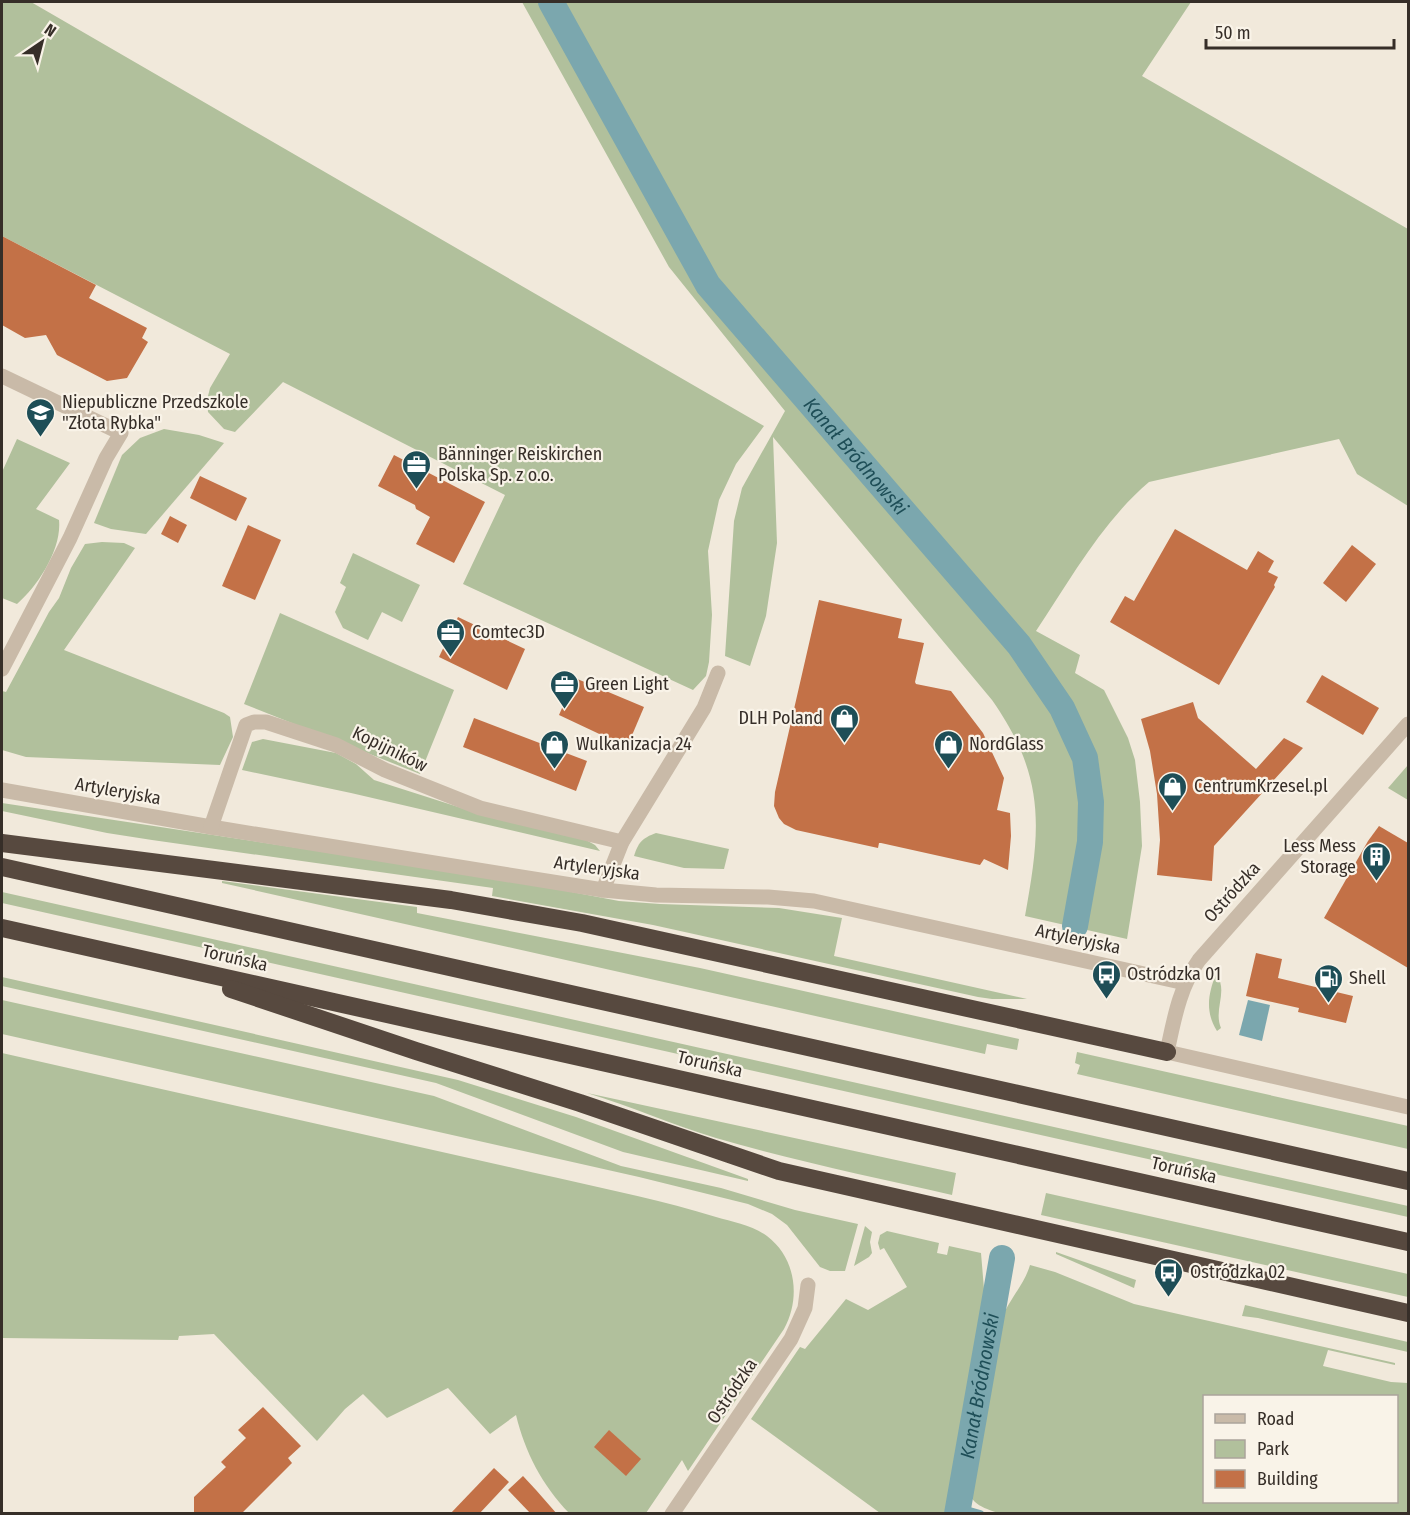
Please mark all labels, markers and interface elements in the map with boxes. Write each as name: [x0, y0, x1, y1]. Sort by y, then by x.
north arrow: [12, 12, 72, 72]
scale bar: [1206, 12, 1394, 50]
text: N: [41, 20, 60, 41]
text: 50 m: [1215, 22, 1251, 44]
place label: Niepubliczne Przedszkole "Złota Rybka": [62, 391, 248, 434]
water label: Kanał Bródnowski: [799, 393, 913, 520]
school or university icon: Niepubliczne Przedszkole "Złota Rybka": [25, 396, 57, 438]
place label: Bänninger Reiskirchen Polska Sp. z o.o.: [438, 443, 602, 486]
office icon: Bänninger Reiskirchen Polska Sp. z o.o.: [401, 448, 433, 490]
office icon: Comtec3D: [435, 616, 467, 658]
place label: Comtec3D: [472, 621, 545, 643]
office icon: Green Light: [548, 668, 580, 710]
place label: Green Light: [585, 673, 669, 695]
shop icon: DLH Poland: [828, 702, 860, 744]
place label: DLH Poland: [738, 707, 823, 729]
street label: Kopijników: [349, 721, 431, 777]
shop icon: Wulkanizacja 24: [539, 728, 571, 770]
shop icon: NordGlass: [932, 728, 964, 770]
place label: Wulkanizacja 24: [576, 733, 692, 755]
place label: NordGlass: [969, 733, 1044, 755]
shop icon: CentrumKrzesel.pl: [1157, 770, 1189, 812]
street label: Artyleryjska: [73, 773, 163, 809]
place label: CentrumKrzesel.pl: [1194, 775, 1328, 797]
place label: Less Mess Storage: [1283, 835, 1356, 878]
building icon: Less Mess Storage: [1361, 840, 1393, 882]
street label: Artyleryjska: [553, 851, 642, 885]
street label: Ostródzka: [1199, 857, 1265, 927]
street label: Artyleryjska: [1033, 919, 1123, 959]
street label: Toruńska: [200, 940, 270, 976]
bus stop icon: Ostródzka 01: [1090, 958, 1122, 1000]
fuel station icon: Shell: [1312, 962, 1344, 1004]
place label: Ostródzka 01: [1127, 963, 1221, 985]
place label: Shell: [1349, 967, 1386, 989]
street label: Toruńska: [675, 1046, 745, 1082]
street label: Toruńska: [1149, 1152, 1219, 1188]
bus stop icon: Ostródzka 02: [1153, 1256, 1185, 1298]
place label: Ostródzka 02: [1190, 1261, 1285, 1283]
water label: Kanał Bródnowski: [955, 1311, 1004, 1461]
street label: Ostródzka: [702, 1354, 762, 1428]
legend: [1203, 1395, 1398, 1503]
text: Road: [1257, 1408, 1294, 1430]
text: Park: [1257, 1438, 1290, 1460]
text: Building: [1257, 1468, 1318, 1490]

